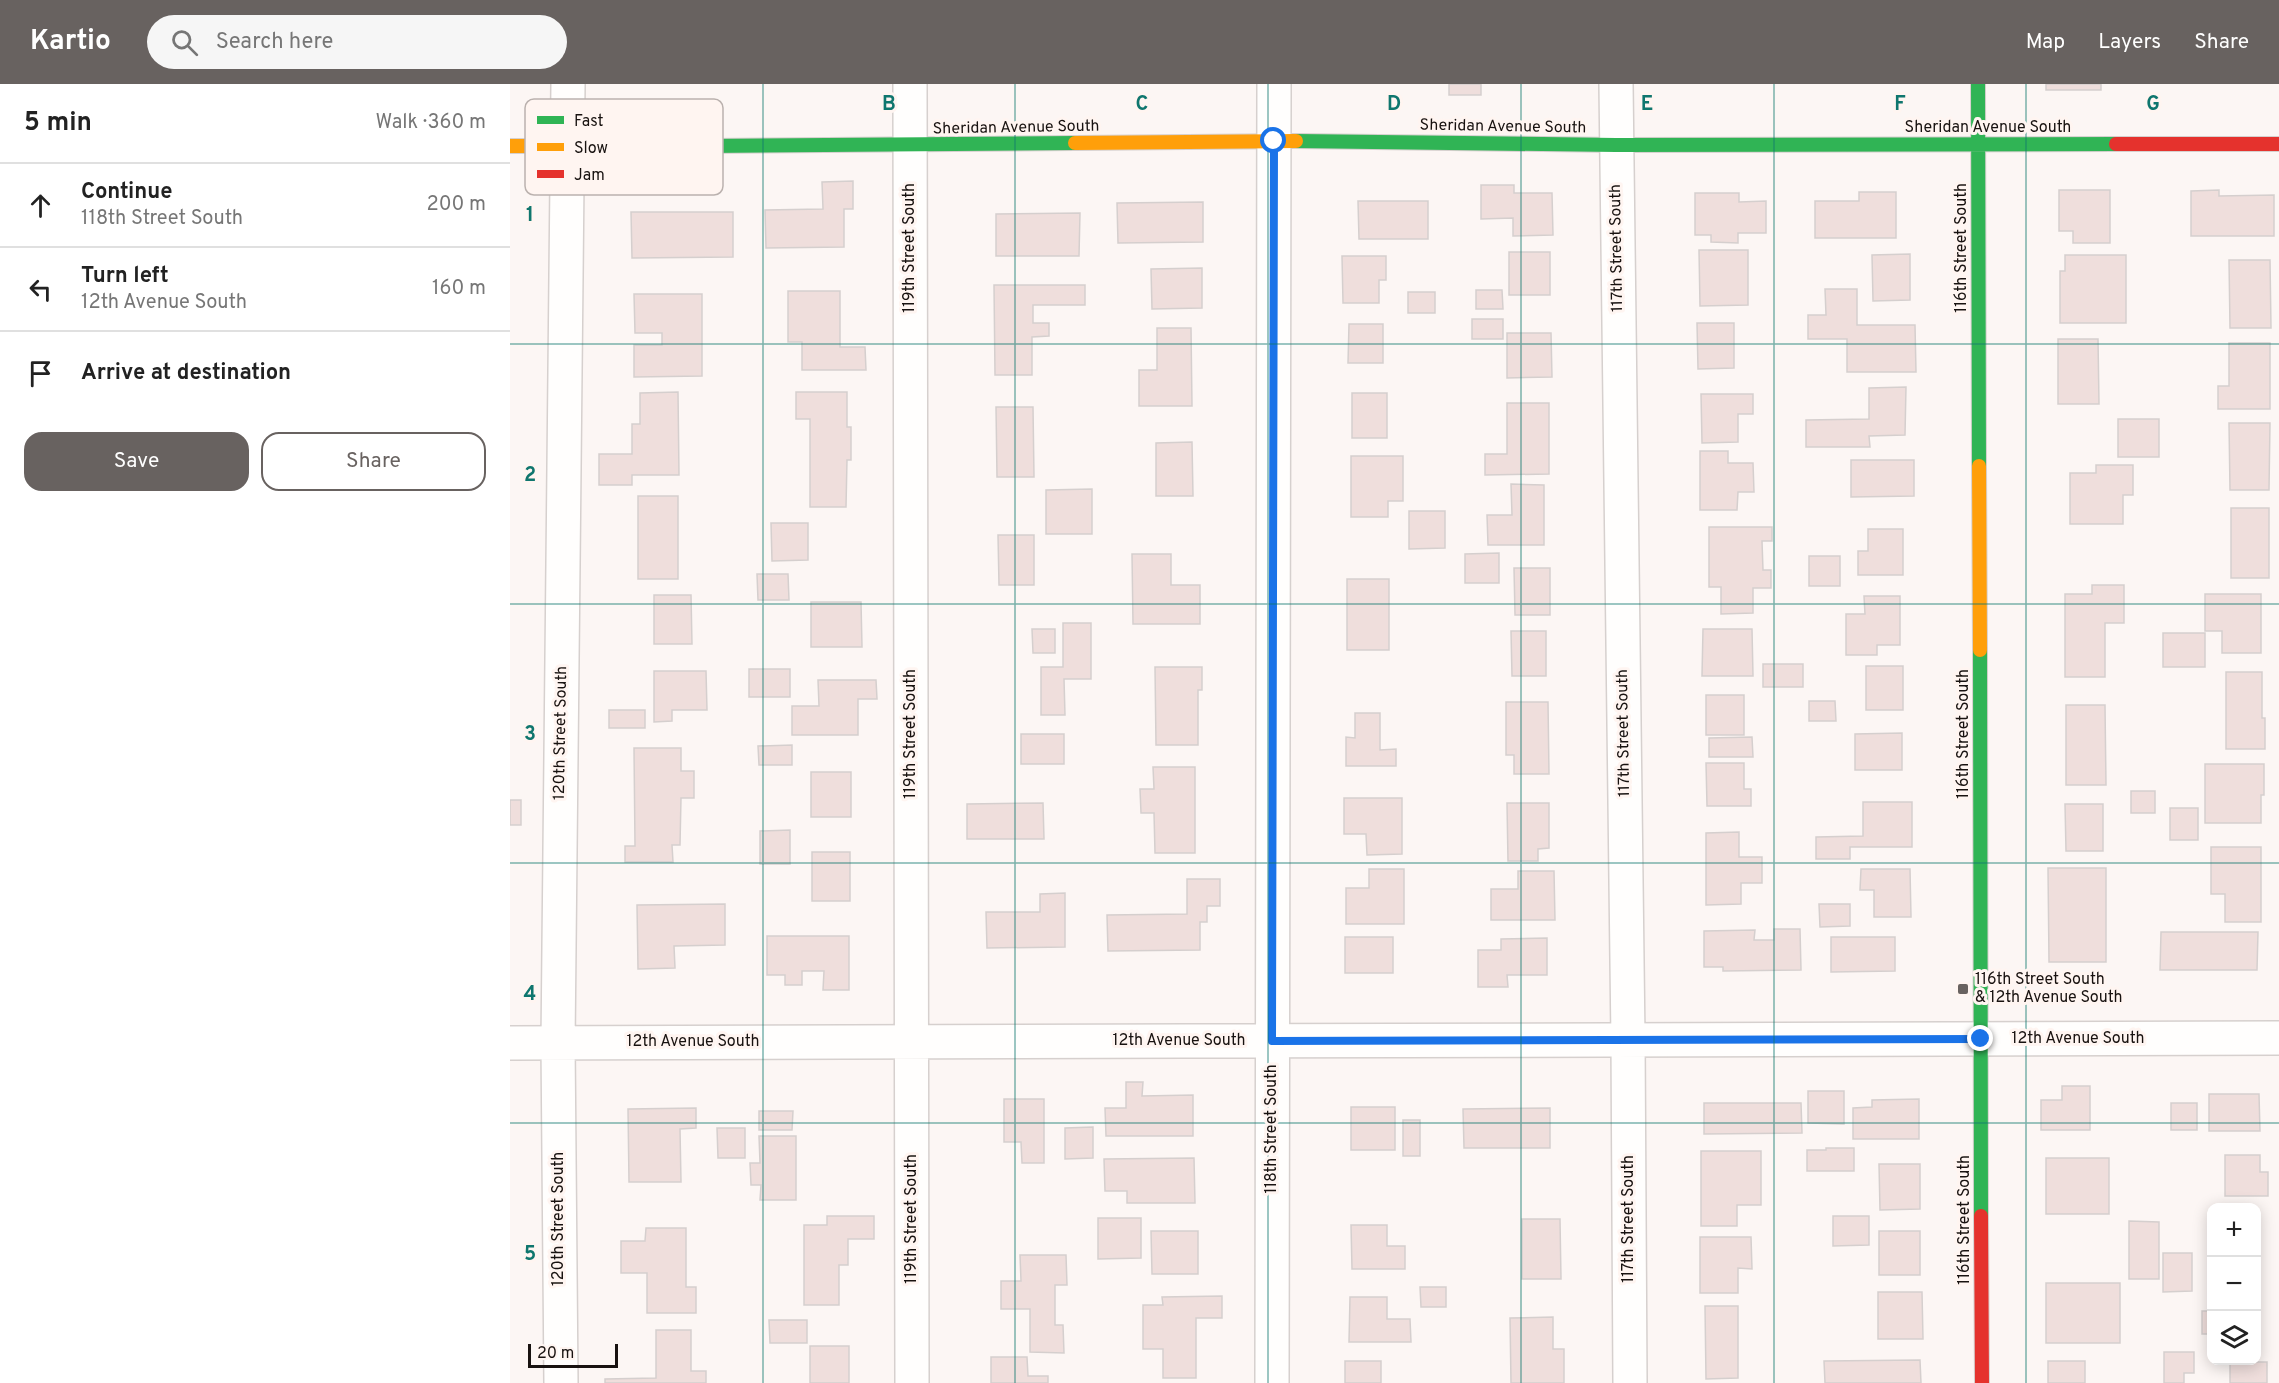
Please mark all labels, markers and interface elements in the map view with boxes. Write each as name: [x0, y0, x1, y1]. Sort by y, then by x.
search box: [147, 15, 567, 69]
text: Kartio: [30, 24, 111, 60]
icon: search: [168, 26, 201, 59]
text: Search here: [216, 29, 333, 56]
text: Map: [2026, 29, 2065, 56]
text: Layers: [2098, 29, 2161, 56]
text: Share: [2194, 29, 2249, 56]
text: B: [882, 92, 896, 118]
text: C: [1136, 92, 1148, 118]
text: D: [1387, 92, 1401, 118]
text: E: [1641, 92, 1653, 118]
text: F: [1894, 92, 1906, 118]
text: G: [2146, 92, 2160, 118]
legend: [525, 99, 723, 195]
text: 5 min: [24, 107, 92, 140]
text: Walk · 360 m: [375, 110, 486, 136]
text: Fast: [574, 112, 604, 132]
street label: Sheridan Avenue South: [1419, 116, 1587, 138]
street label: Sheridan Avenue South: [932, 117, 1100, 139]
street label: Sheridan Avenue South: [1905, 118, 2071, 138]
route start: [1260, 127, 1286, 153]
text: Slow: [574, 139, 608, 159]
text: Jam: [574, 166, 605, 186]
text: Continue: [81, 179, 172, 206]
street label: 119th Street South: [900, 183, 920, 313]
street label: 116th Street South: [1952, 183, 1972, 313]
street label: 117th Street South: [1606, 184, 1628, 312]
icon: ahead: [24, 189, 57, 222]
text: 200 m: [427, 192, 486, 218]
text: 1: [526, 203, 534, 229]
text: 118th Street South: [81, 206, 243, 232]
text: Turn left: [81, 263, 169, 290]
icon: left: [24, 273, 57, 306]
text: 160 m: [432, 276, 486, 302]
text: 12th Avenue South: [81, 290, 247, 316]
icon: arrive: [24, 357, 57, 390]
text: Arrive at destination: [81, 360, 291, 387]
button: Save: [24, 432, 249, 491]
button: Share: [261, 432, 486, 491]
text: 2: [524, 463, 536, 489]
street label: 120th Street South: [550, 666, 572, 800]
street label: 119th Street South: [901, 669, 921, 799]
street label: 117th Street South: [1613, 669, 1635, 797]
street label: 116th Street South: [1954, 669, 1974, 799]
text: 3: [524, 722, 536, 748]
place label: 116th Street South & 12th Avenue South: [1975, 970, 2122, 1008]
text: 4: [524, 982, 536, 1008]
marker: 116th Street South & 12th Avenue South: [1956, 982, 1970, 996]
route end: [1967, 1025, 1993, 1051]
street label: 12th Avenue South: [2012, 1029, 2144, 1049]
street label: 12th Avenue South: [1113, 1031, 1245, 1051]
street label: 12th Avenue South: [627, 1032, 759, 1052]
street label: 118th Street South: [1262, 1064, 1282, 1194]
street label: 120th Street South: [549, 1152, 569, 1286]
street label: 119th Street South: [902, 1154, 922, 1284]
street label: 117th Street South: [1619, 1155, 1639, 1283]
street label: 116th Street South: [1955, 1155, 1975, 1285]
map controls: [2207, 1203, 2261, 1365]
button: +: [2207, 1203, 2261, 1257]
text: 5: [524, 1242, 536, 1268]
button: −: [2207, 1257, 2261, 1311]
button: layers: [2207, 1311, 2261, 1365]
scale bar: [528, 1341, 618, 1368]
text: 20 m: [537, 1344, 574, 1364]

